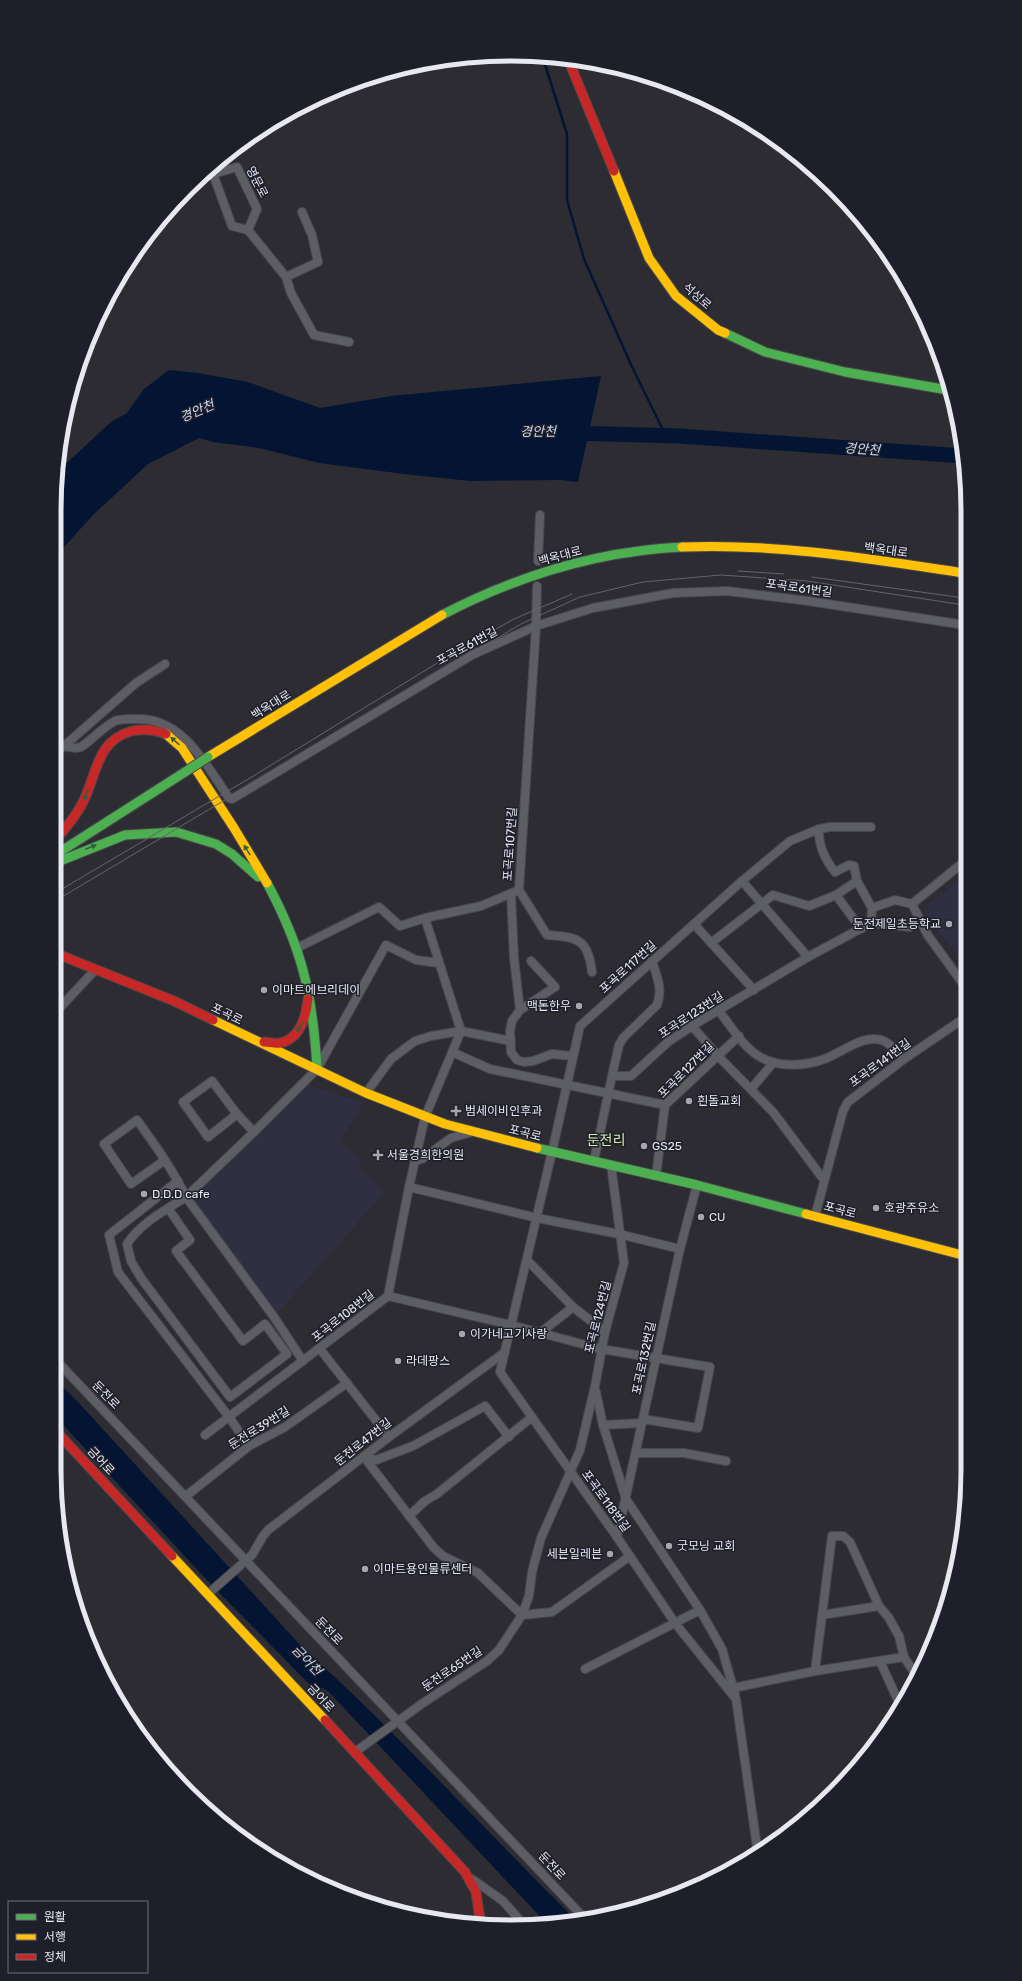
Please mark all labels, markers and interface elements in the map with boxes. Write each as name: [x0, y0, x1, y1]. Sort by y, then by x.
street label: 영문로: [243, 164, 271, 200]
street label: 석성로: [680, 280, 714, 312]
water label: 경안천: [178, 397, 217, 425]
water label: 경안천: [520, 424, 557, 439]
water label: 경안천: [844, 440, 881, 458]
street label: 백옥대로: [863, 540, 909, 560]
street label: 백옥대로: [537, 544, 583, 568]
street label: 포곡로61번길: [765, 576, 833, 600]
street label: 포곡로61번길: [434, 624, 500, 668]
street label: 백옥대로: [249, 687, 293, 723]
one-way arrow: [170, 737, 181, 746]
one-way arrow: [82, 789, 88, 801]
street label: 포곡로107번길: [500, 807, 520, 881]
one-way arrow: [85, 844, 97, 850]
one-way arrow: [243, 844, 250, 856]
place label: 둔전제일초등학교: [853, 917, 941, 931]
marker: 둔전제일초등학교: [944, 919, 954, 929]
street label: 포곡로117번길: [597, 938, 659, 996]
place label: 이마트에브리데이: [272, 983, 360, 997]
marker: 이마트에브리데이: [259, 985, 269, 995]
street label: 포곡로123번길: [656, 989, 726, 1041]
place label: 맥돈한우: [527, 999, 571, 1013]
street label: 포곡로: [209, 1000, 245, 1028]
marker: 맥돈한우: [574, 1001, 584, 1011]
one-way arrow: [296, 1022, 303, 1033]
street label: 포곡로141번길: [846, 1036, 914, 1090]
street label: 포곡로127번길: [655, 1039, 717, 1101]
place label: 흰돌교회: [697, 1094, 741, 1108]
marker: 흰돌교회: [684, 1096, 694, 1106]
place label: 범세이비인후과: [465, 1104, 542, 1118]
marker: 범세이비인후과: [450, 1105, 462, 1117]
street label: 포곡로: [507, 1122, 543, 1144]
district label: 둔전리: [587, 1132, 625, 1149]
place label: GS25: [652, 1139, 682, 1153]
marker: GS25: [639, 1141, 649, 1151]
place label: 서울경희한의원: [387, 1148, 464, 1162]
marker: 서울경희한의원: [372, 1149, 384, 1161]
place label: D.D.D cafe: [152, 1187, 210, 1201]
marker: D.D.D cafe: [139, 1189, 149, 1199]
street label: 포곡로: [822, 1199, 858, 1221]
place label: 호광주유소: [884, 1201, 939, 1215]
marker: 호광주유소: [871, 1203, 881, 1213]
place label: CU: [709, 1210, 725, 1224]
marker: CU: [696, 1212, 706, 1222]
street label: 포곡로124번길: [582, 1279, 614, 1355]
street label: 포곡로108번길: [309, 1287, 377, 1345]
street label: 포곡로132번길: [629, 1320, 659, 1396]
place label: 이가네고기사랑: [470, 1327, 547, 1341]
marker: 이가네고기사랑: [457, 1329, 467, 1339]
place label: 라데팡스: [406, 1354, 450, 1368]
marker: 라데팡스: [393, 1356, 403, 1366]
street label: 둔전로: [89, 1378, 123, 1412]
street label: 둔전로39번길: [226, 1404, 292, 1452]
street label: 둔전로47번길: [332, 1415, 394, 1469]
street label: 금어로: [85, 1444, 117, 1478]
street label: 포곡로118번길: [579, 1467, 633, 1535]
place label: 굿모닝 교회: [677, 1539, 735, 1553]
marker: 굿모닝 교회: [664, 1541, 674, 1551]
place label: 세븐일레븐: [547, 1547, 602, 1561]
marker: 세븐일레븐: [605, 1549, 615, 1559]
place label: 이마트용인물류센터: [373, 1562, 472, 1576]
marker: 이마트용인물류센터: [360, 1564, 370, 1574]
street label: 둔전로: [312, 1614, 346, 1648]
water label: 금어천: [289, 1642, 326, 1679]
street label: 둔전로65번길: [419, 1644, 485, 1694]
street label: 금어로: [305, 1681, 337, 1715]
street label: 둔전로: [536, 1849, 568, 1883]
legend: [8, 1901, 148, 1973]
text: 원활: [44, 1910, 66, 1924]
text: 서행: [44, 1930, 66, 1944]
text: 정체: [44, 1950, 66, 1964]

